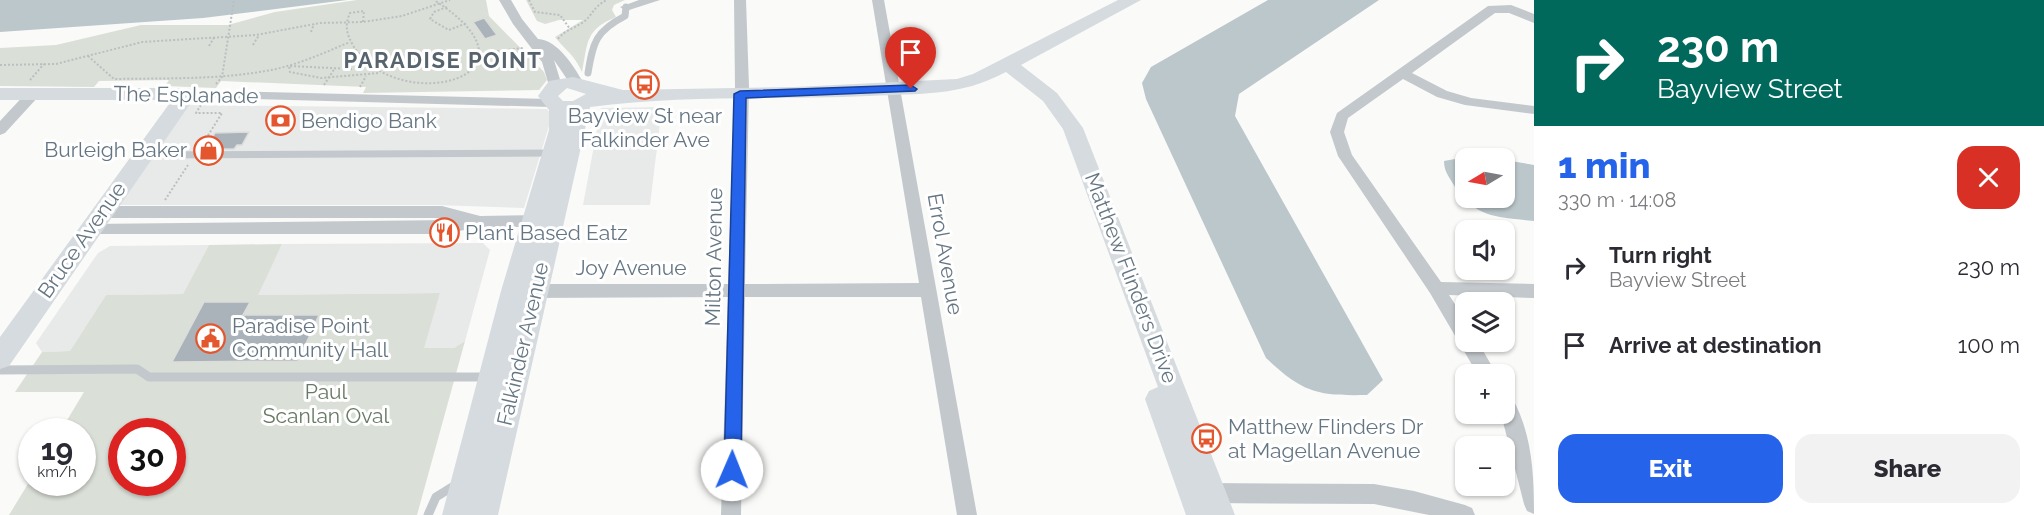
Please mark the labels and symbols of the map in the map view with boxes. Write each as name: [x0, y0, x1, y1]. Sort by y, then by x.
pin: [885, 27, 936, 89]
district label: PARADISE POINT: [344, 47, 542, 73]
bus stop icon: Bayview St near Falkinder Ave: [629, 69, 661, 101]
street label: The Esplanade: [113, 81, 259, 108]
place label: Bayview St near Falkinder Ave: [568, 103, 723, 152]
bank icon: Bendigo Bank: [264, 105, 296, 137]
place label: Bendigo Bank: [301, 108, 437, 133]
shop icon: Burleigh Baker: [192, 134, 224, 166]
place label: Burleigh Baker: [44, 137, 188, 162]
north arrow: [1455, 148, 1515, 208]
street label: Matthew Flinders Drive: [1080, 169, 1183, 386]
street label: Bruce Avenue: [32, 177, 131, 303]
street label: Milton Avenue: [700, 187, 727, 327]
street label: Errol Avenue: [922, 191, 968, 317]
restaurant icon: Plant Based Eatz: [428, 217, 460, 249]
place label: Plant Based Eatz: [465, 220, 628, 245]
street label: Joy Avenue: [575, 255, 687, 280]
street label: Falkinder Avenue: [492, 260, 553, 428]
place label: Paradise Point Community Hall: [232, 313, 389, 362]
public building icon: Paradise Point Community Hall: [195, 322, 227, 354]
park label: Paul Scanlan Oval: [263, 379, 390, 428]
place label: Matthew Flinders Dr at Magellan Avenue: [1228, 414, 1424, 463]
speed limit sign: 30: [108, 418, 186, 496]
bus stop icon: Matthew Flinders Dr at Magellan Avenue: [1191, 423, 1223, 455]
position arrow: [700, 438, 764, 502]

